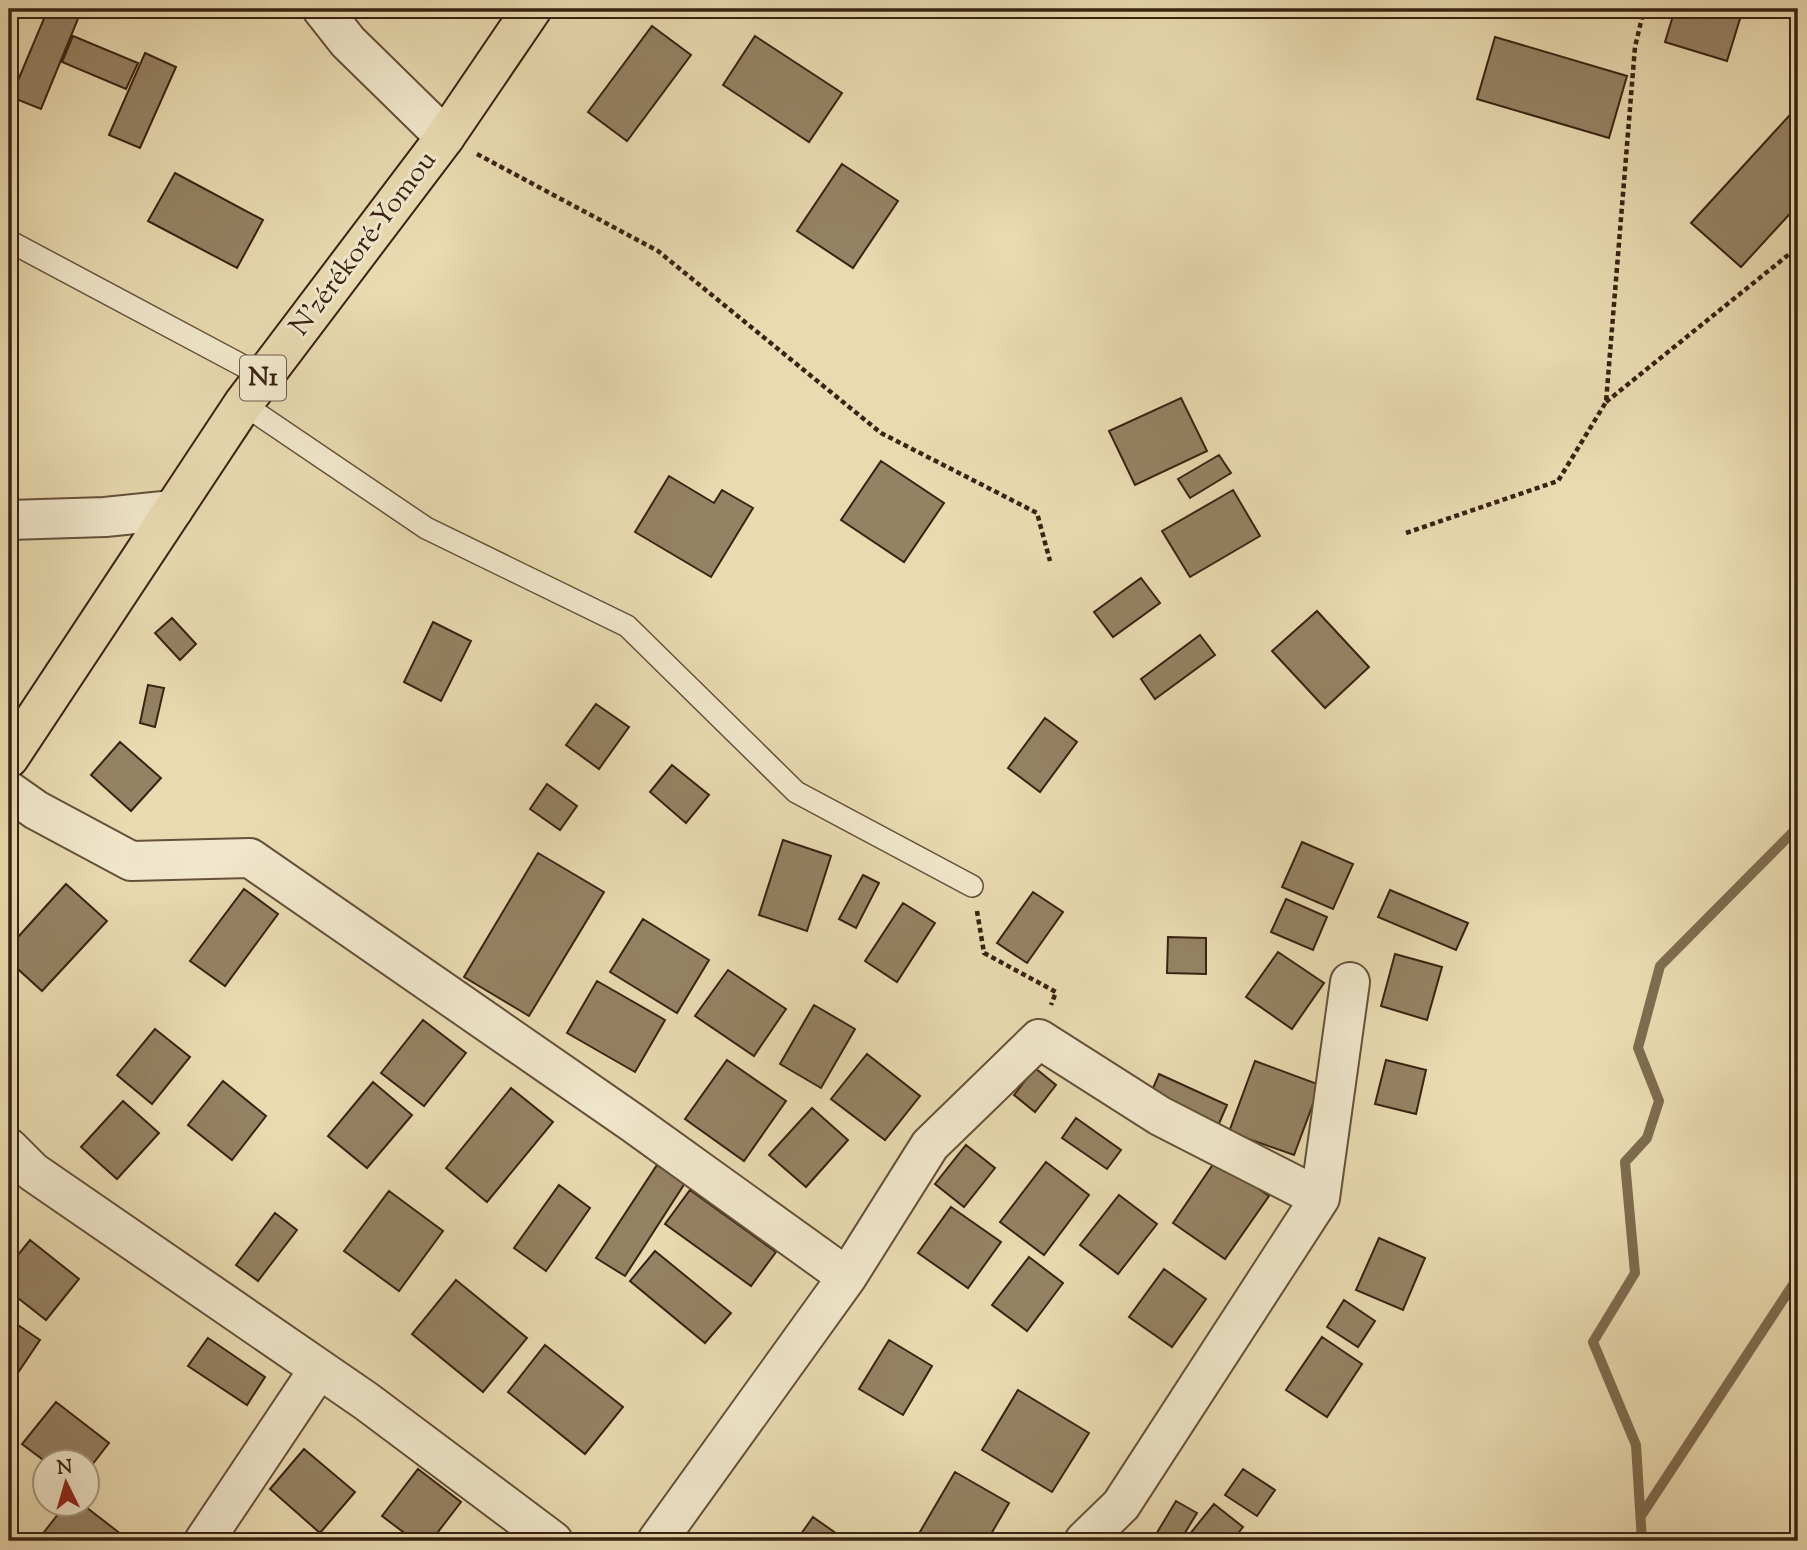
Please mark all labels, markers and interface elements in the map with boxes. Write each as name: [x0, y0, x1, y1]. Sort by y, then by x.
street label: N'zérékoré-Yomou: [281, 143, 447, 345]
road number: N1: [240, 356, 286, 400]
north arrow: [32, 1448, 102, 1518]
text: N: [56, 1454, 73, 1483]

